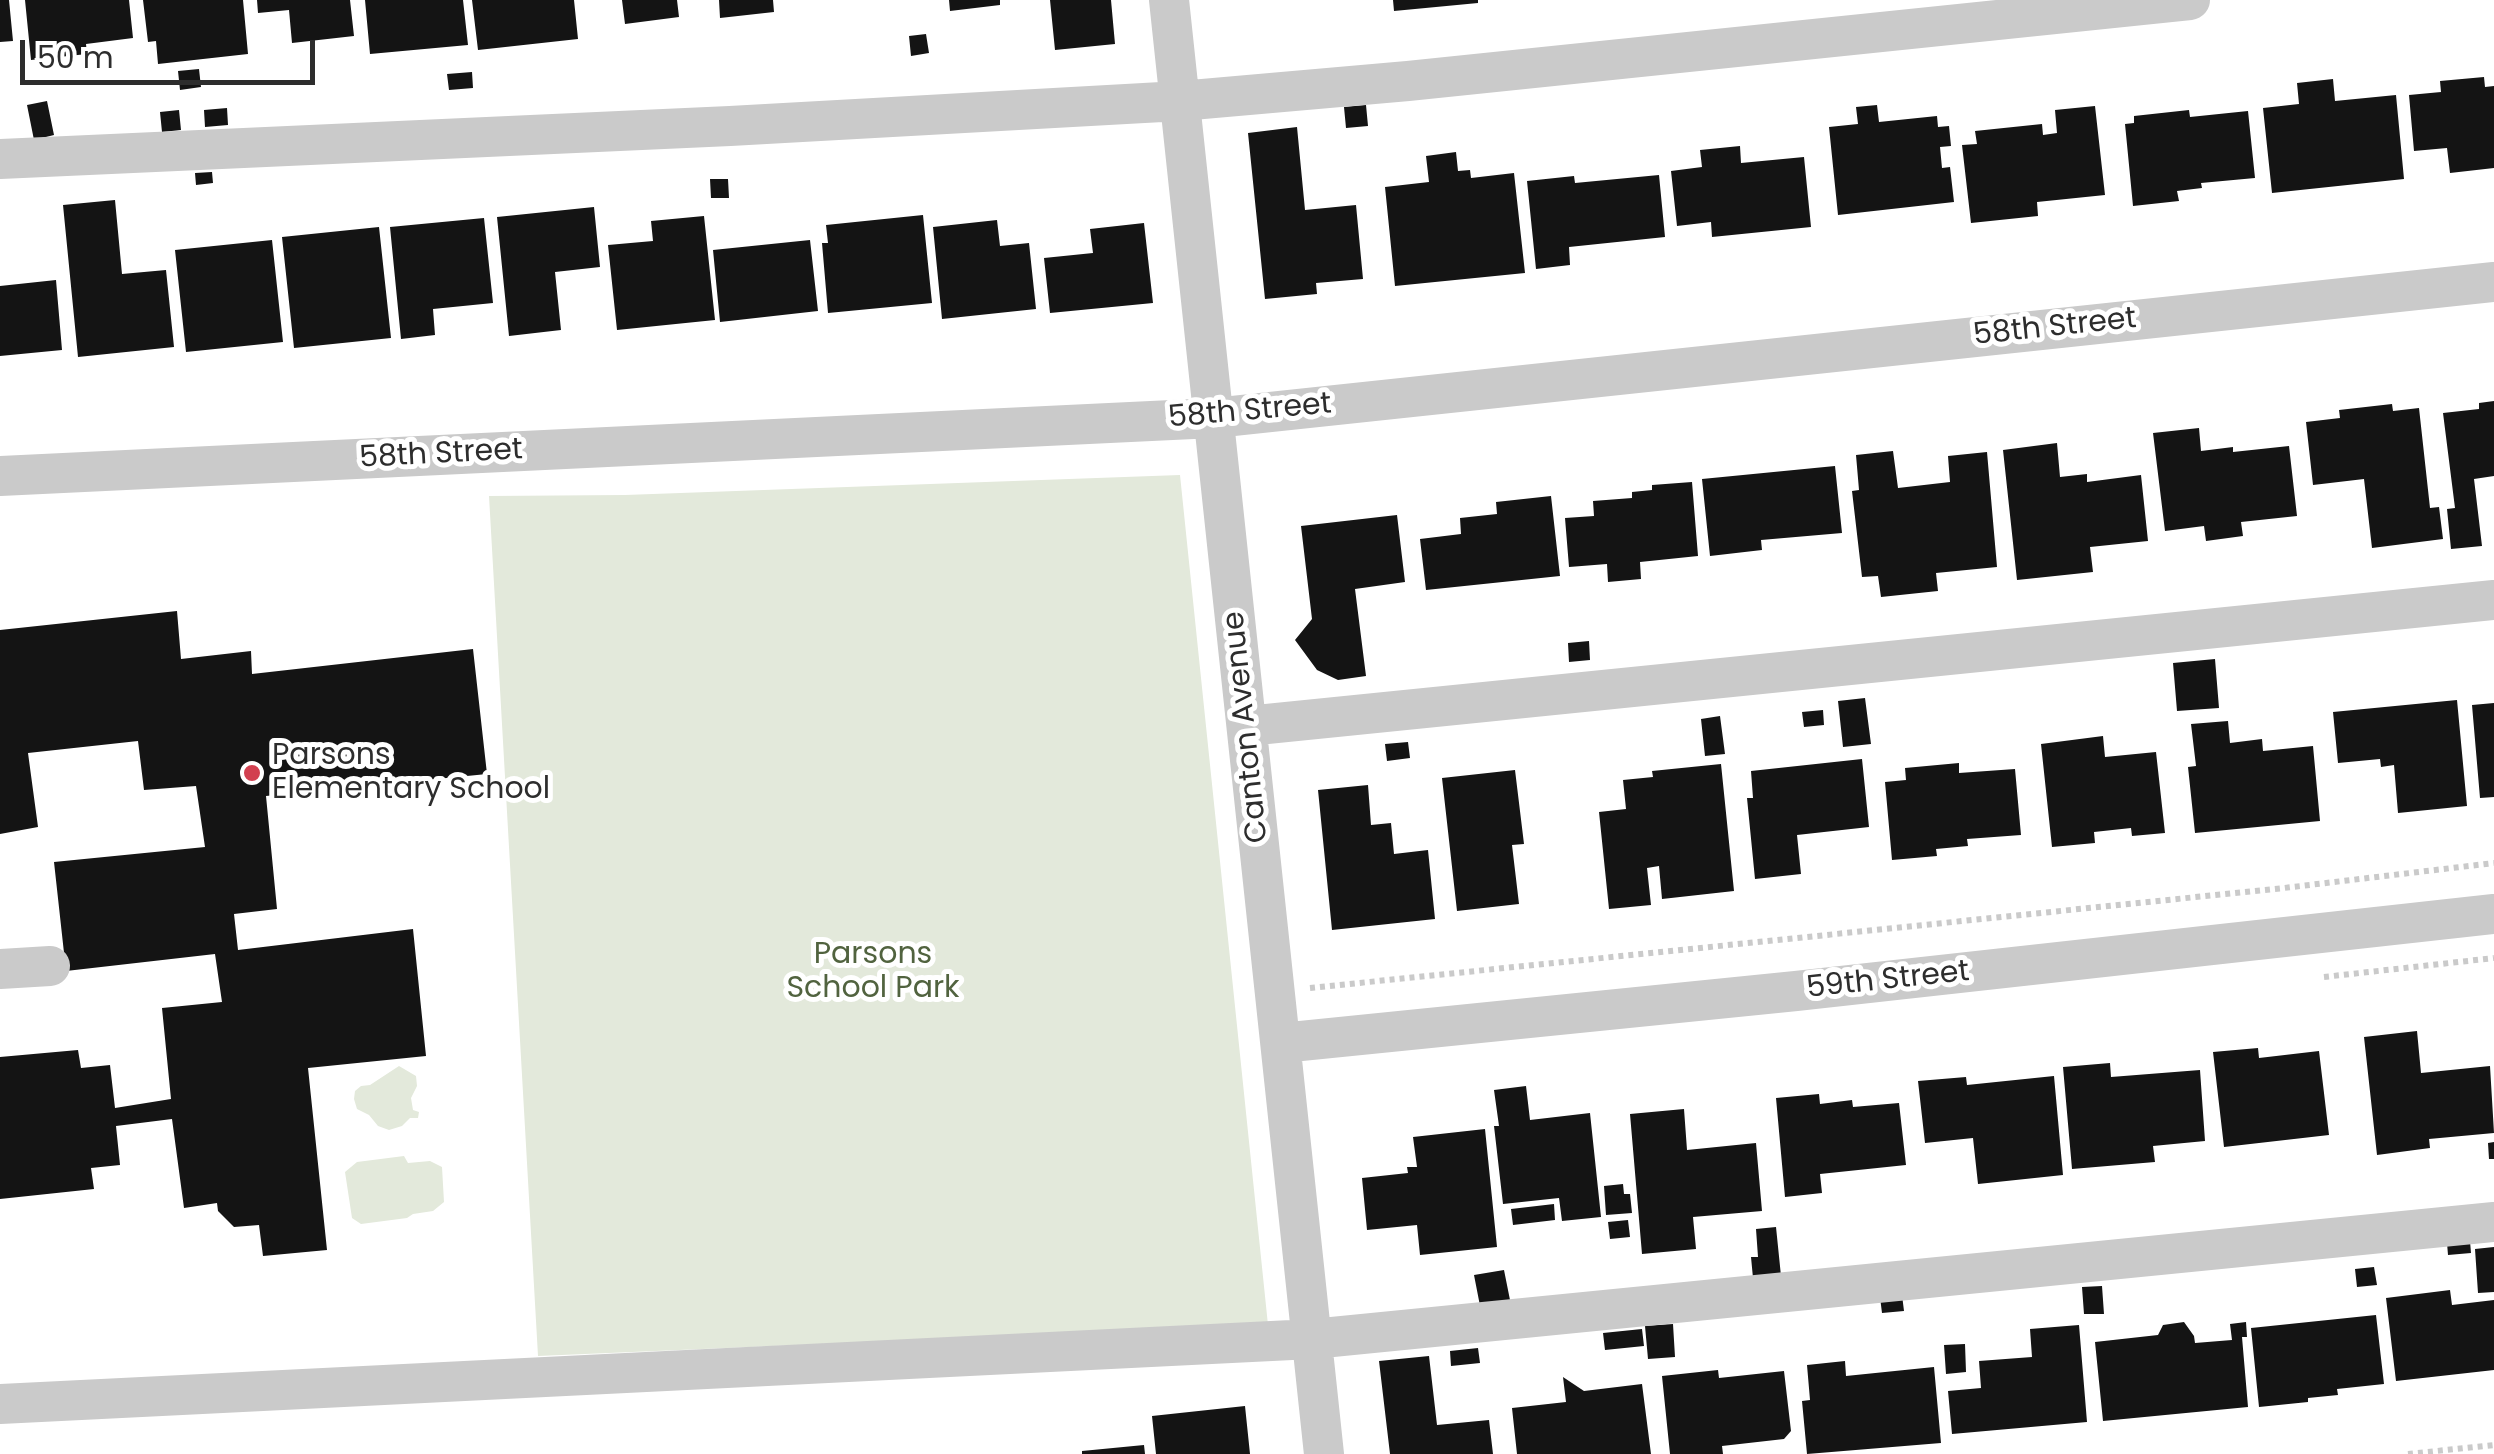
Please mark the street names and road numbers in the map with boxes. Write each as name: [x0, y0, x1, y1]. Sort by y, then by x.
street label: 58th Street: [1972, 302, 2138, 354]
street label: 58th Street: [1167, 387, 1333, 437]
street label: 58th Street: [358, 433, 524, 477]
street label: Canton Avenue: [1217, 609, 1277, 845]
street label: 59th Street: [1805, 955, 1971, 1007]

